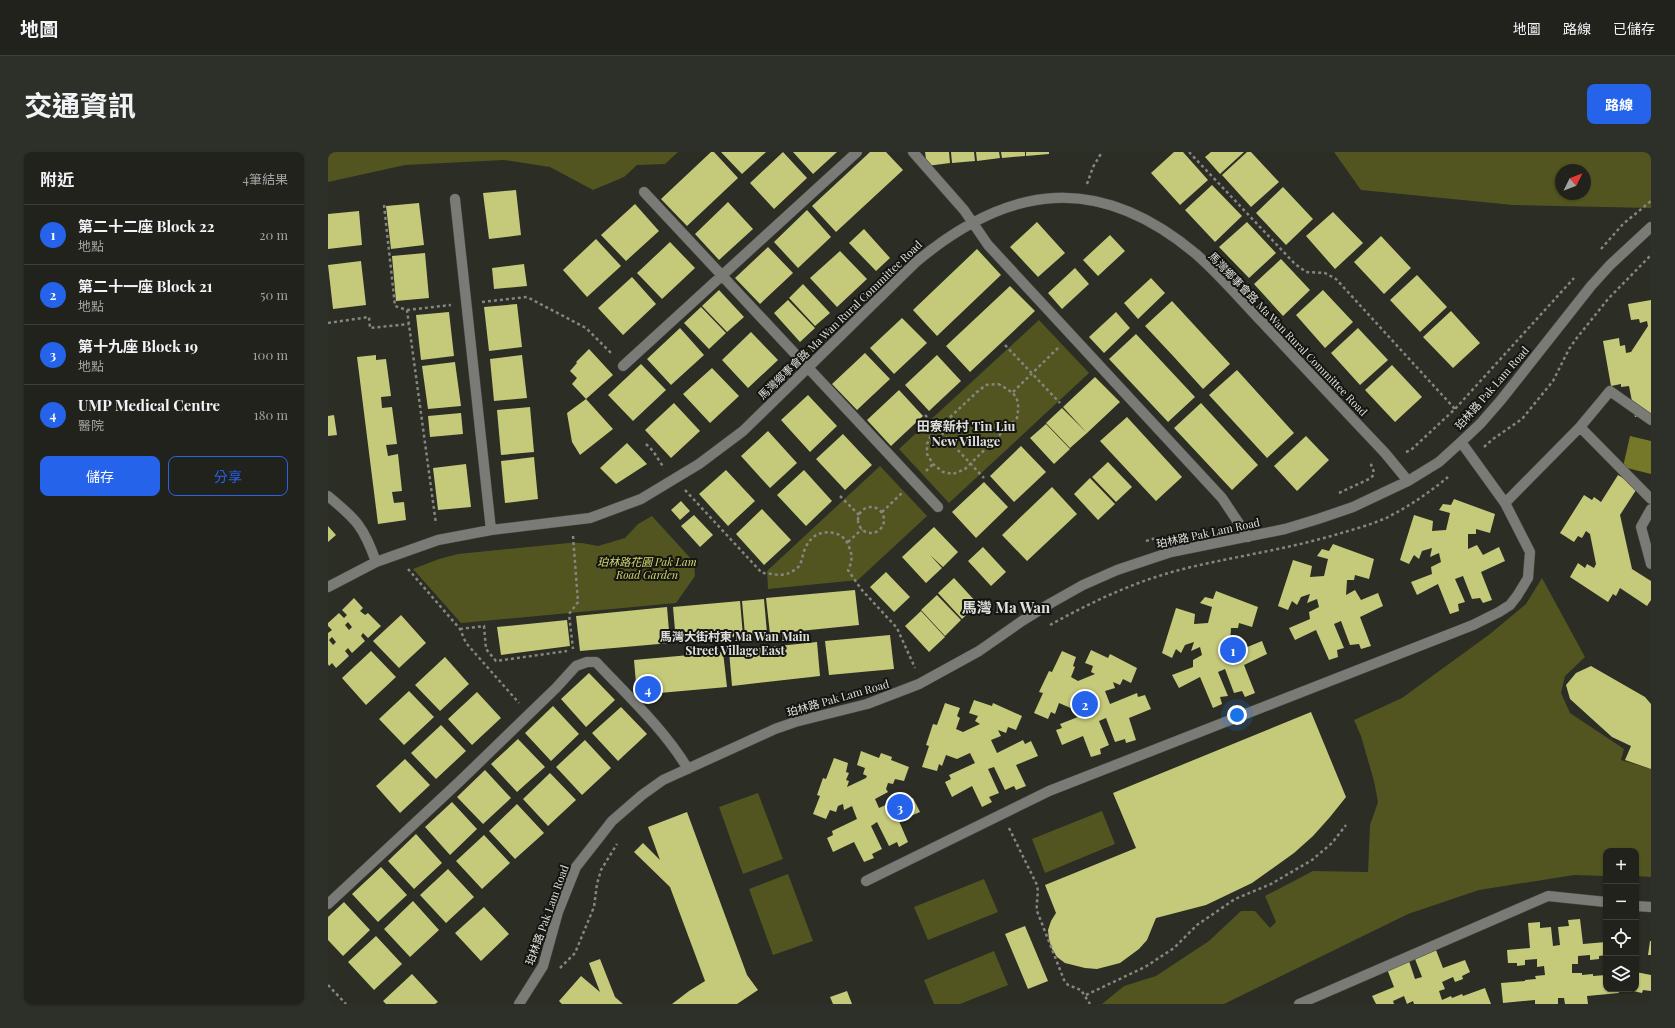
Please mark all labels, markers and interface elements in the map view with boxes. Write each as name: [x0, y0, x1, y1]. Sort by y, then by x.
text: 地圖: [20, 15, 58, 41]
text: 地圖: [1513, 19, 1541, 38]
text: 路線: [1563, 19, 1591, 38]
text: 已儲存: [1613, 19, 1655, 38]
button: 路線: [1587, 84, 1651, 124]
text: 交通資訊: [24, 86, 136, 123]
north arrow: [1555, 164, 1591, 200]
text: 附近: [40, 168, 74, 190]
text: 4筆結果: [243, 170, 288, 187]
text: 第二十二座 Block 22: [78, 216, 215, 236]
text: 1: [51, 226, 55, 243]
text: 20 m: [259, 226, 288, 243]
text: 地點: [78, 237, 104, 254]
street label: 馬灣鄉事會路 Ma Wan Rural Committee Road: [754, 237, 925, 402]
street label: 馬灣鄉事會路 Ma Wan Rural Committee Road: [1206, 248, 1371, 419]
text: 第二十一座 Block 21: [78, 276, 213, 296]
text: 2: [50, 286, 56, 303]
text: 50 m: [260, 286, 288, 303]
text: 地點: [78, 297, 104, 314]
text: 第十九座 Block 19: [78, 336, 198, 356]
street label: 珀林路 Pak Lam Road: [1451, 342, 1532, 432]
text: 3: [50, 346, 56, 363]
text: 100 m: [253, 346, 288, 363]
text: 地點: [78, 357, 104, 374]
text: UMP Medical Centre: [78, 395, 220, 415]
text: 4: [50, 406, 56, 423]
text: 180 m: [254, 406, 288, 423]
text: 醫院: [78, 416, 104, 433]
district label: 田寮新村 Tin Liu New Village: [917, 417, 1015, 449]
button: 儲存: [40, 456, 160, 496]
button: 分享: [168, 456, 288, 496]
street label: 珀林路 Pak Lam Road: [1155, 514, 1262, 551]
park label: 珀林路花園 Pak Lam Road Garden: [597, 554, 697, 582]
district label: 馬灣 Ma Wan: [962, 597, 1051, 617]
district label: 馬灣大街村東 Ma Wan Main Street Village East: [660, 628, 811, 658]
pin: 1: [1220, 635, 1246, 665]
pin: 4: [635, 674, 661, 704]
street label: 珀林路 Pak Lam Road: [785, 676, 891, 719]
pin: 2: [1072, 689, 1098, 719]
your location: [1227, 705, 1247, 725]
pin: 3: [887, 792, 913, 822]
map controls: [1603, 848, 1639, 992]
button: +: [1603, 848, 1639, 884]
street label: 珀林路 Pak Lam Road: [521, 862, 572, 967]
button: −: [1603, 884, 1639, 920]
button: locate: [1603, 920, 1639, 956]
button: layers: [1603, 956, 1639, 992]

